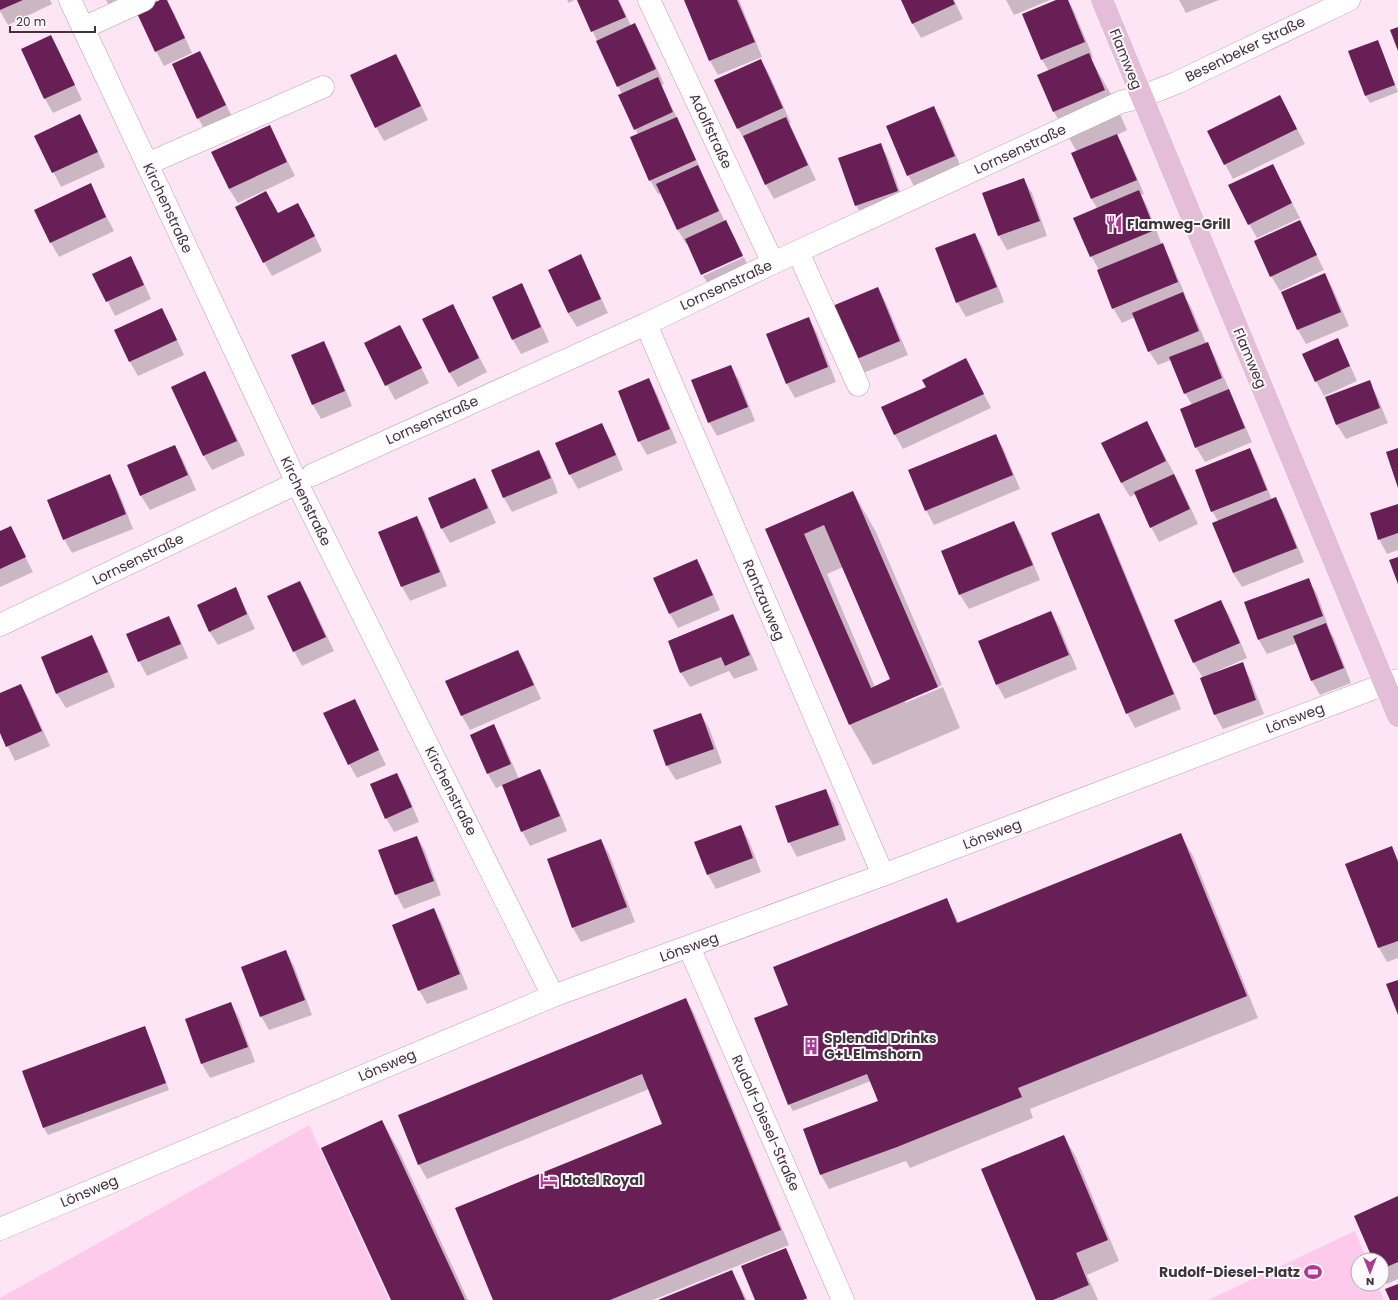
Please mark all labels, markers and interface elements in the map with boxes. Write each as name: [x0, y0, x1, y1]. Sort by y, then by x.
scale bar: [10, 8, 95, 34]
street label: Besenbeker Straße: [1182, 11, 1309, 87]
text: 20 m: [16, 13, 46, 30]
street label: Flamweg: [1105, 26, 1147, 92]
street label: Adolfstraße: [685, 90, 737, 172]
street label: Lornsenstraße: [971, 119, 1070, 179]
street label: Kirchenstraße: [138, 160, 198, 257]
restaurant icon: Flamweg-Grill: [1104, 214, 1124, 234]
place label: Flamweg-Grill: [1127, 214, 1231, 234]
street label: Lornsenstraße: [677, 255, 776, 315]
street label: Flamweg: [1228, 325, 1272, 391]
street label: Lornsenstraße: [383, 391, 482, 449]
street label: Kirchenstraße: [276, 453, 336, 549]
street label: Lornsenstraße: [89, 528, 187, 590]
street label: Rantzauweg: [738, 556, 790, 644]
street label: Lönsweg: [1263, 698, 1327, 738]
street label: Kirchenstraße: [420, 743, 482, 839]
street label: Lönsweg: [960, 814, 1024, 854]
street label: Lönsweg: [657, 927, 721, 967]
place label: Splendid Drinks G+L Elmshorn: [824, 1028, 937, 1064]
building icon: Splendid Drinks G+L Elmshorn: [801, 1036, 821, 1056]
street label: Lönsweg: [355, 1044, 419, 1086]
street label: Rudolf-Diesel-Straße: [727, 1052, 805, 1195]
street label: Lönsweg: [57, 1170, 121, 1212]
hotel icon: Hotel Royal: [539, 1170, 559, 1190]
place label: Hotel Royal: [562, 1170, 643, 1190]
north arrow: [1350, 1252, 1390, 1292]
place label: Rudolf-Diesel-Platz: [1159, 1262, 1300, 1282]
sports icon: Rudolf-Diesel-Platz: [1303, 1262, 1323, 1282]
text: N: [1366, 1274, 1374, 1290]

